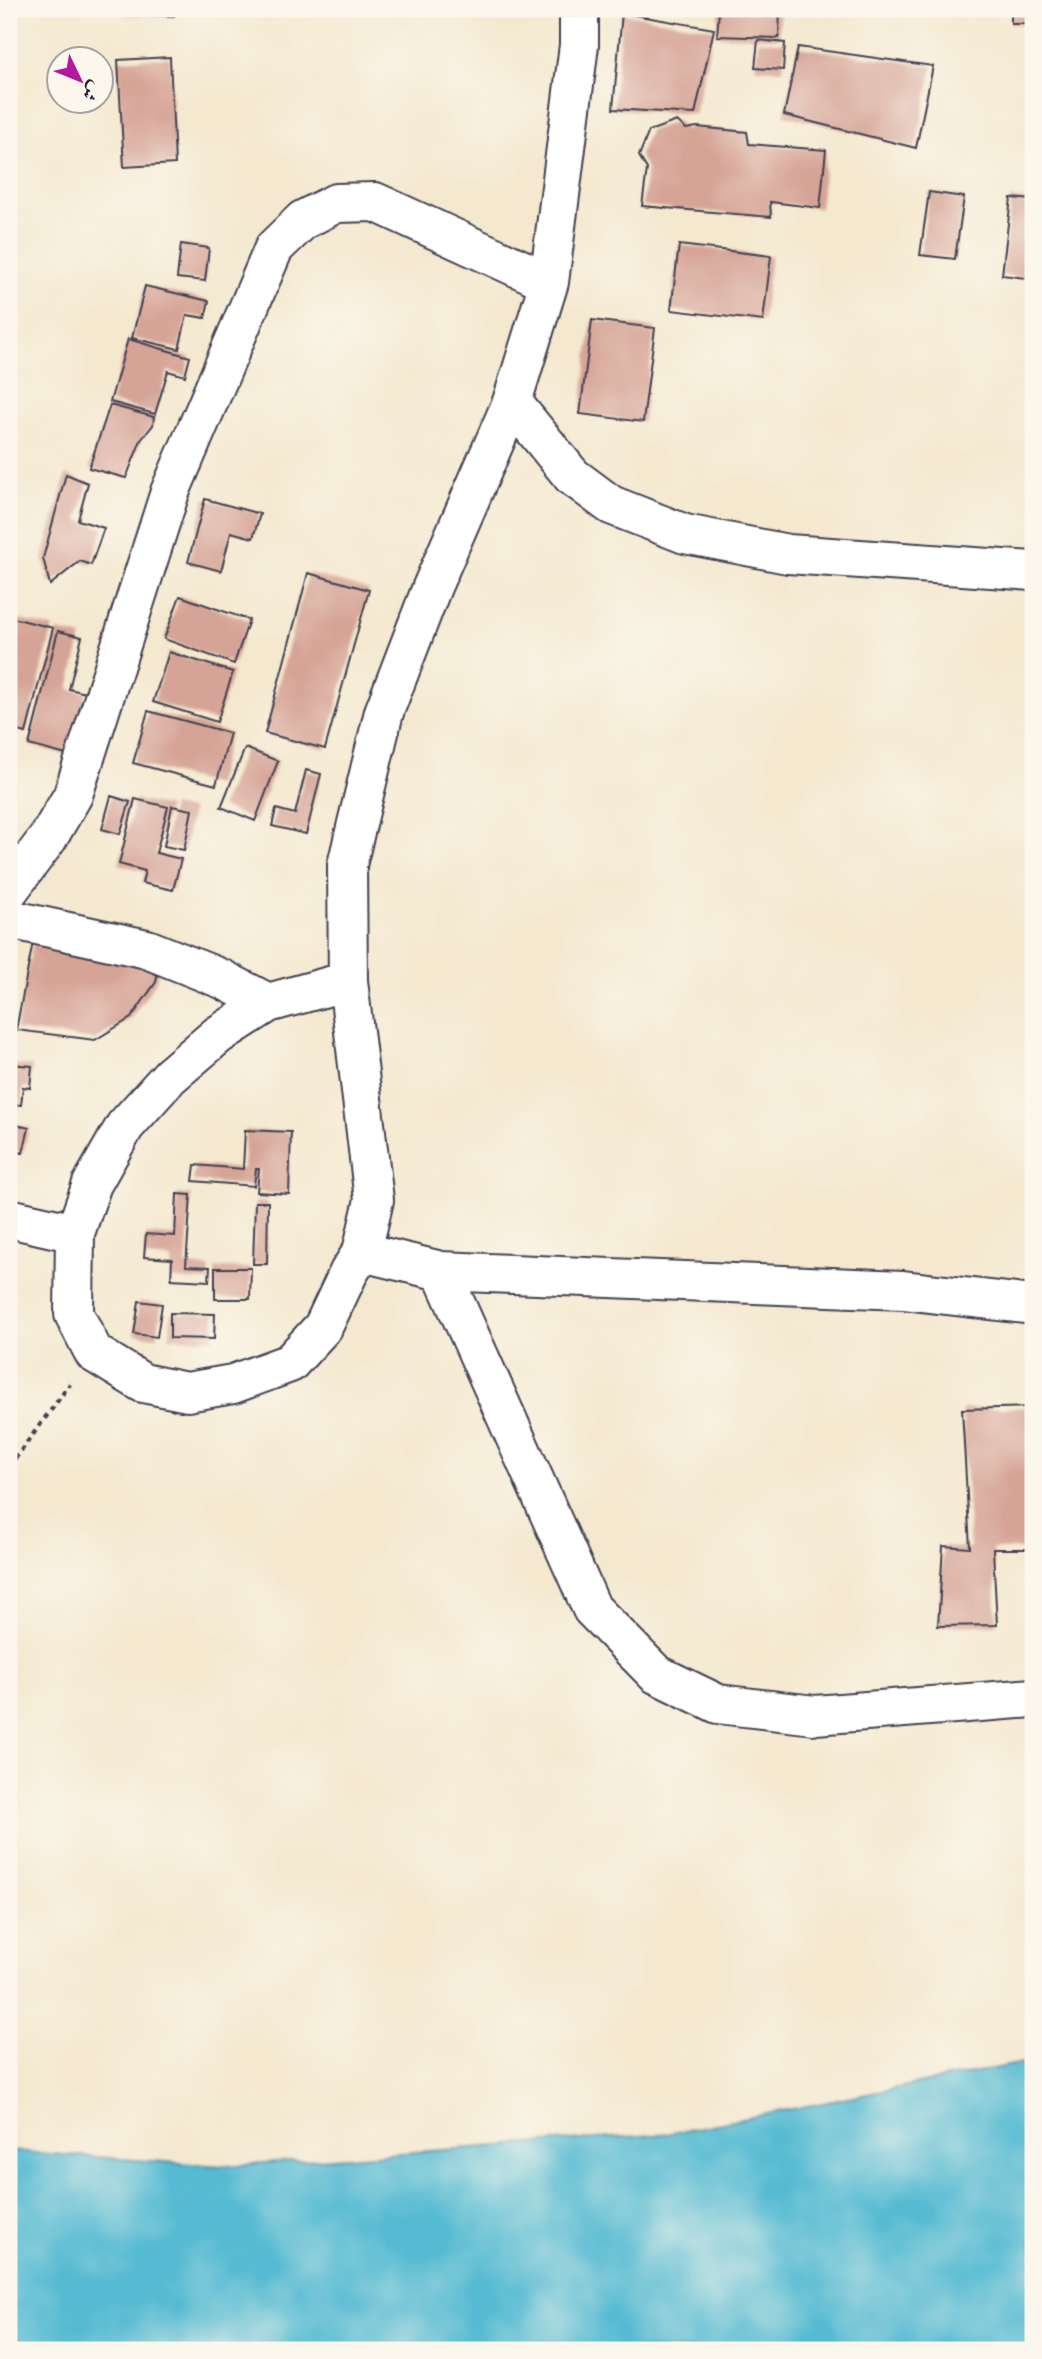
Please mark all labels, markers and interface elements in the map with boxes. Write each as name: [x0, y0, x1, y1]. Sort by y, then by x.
north arrow: [46, 46, 116, 116]
text: ش: [77, 77, 107, 106]

